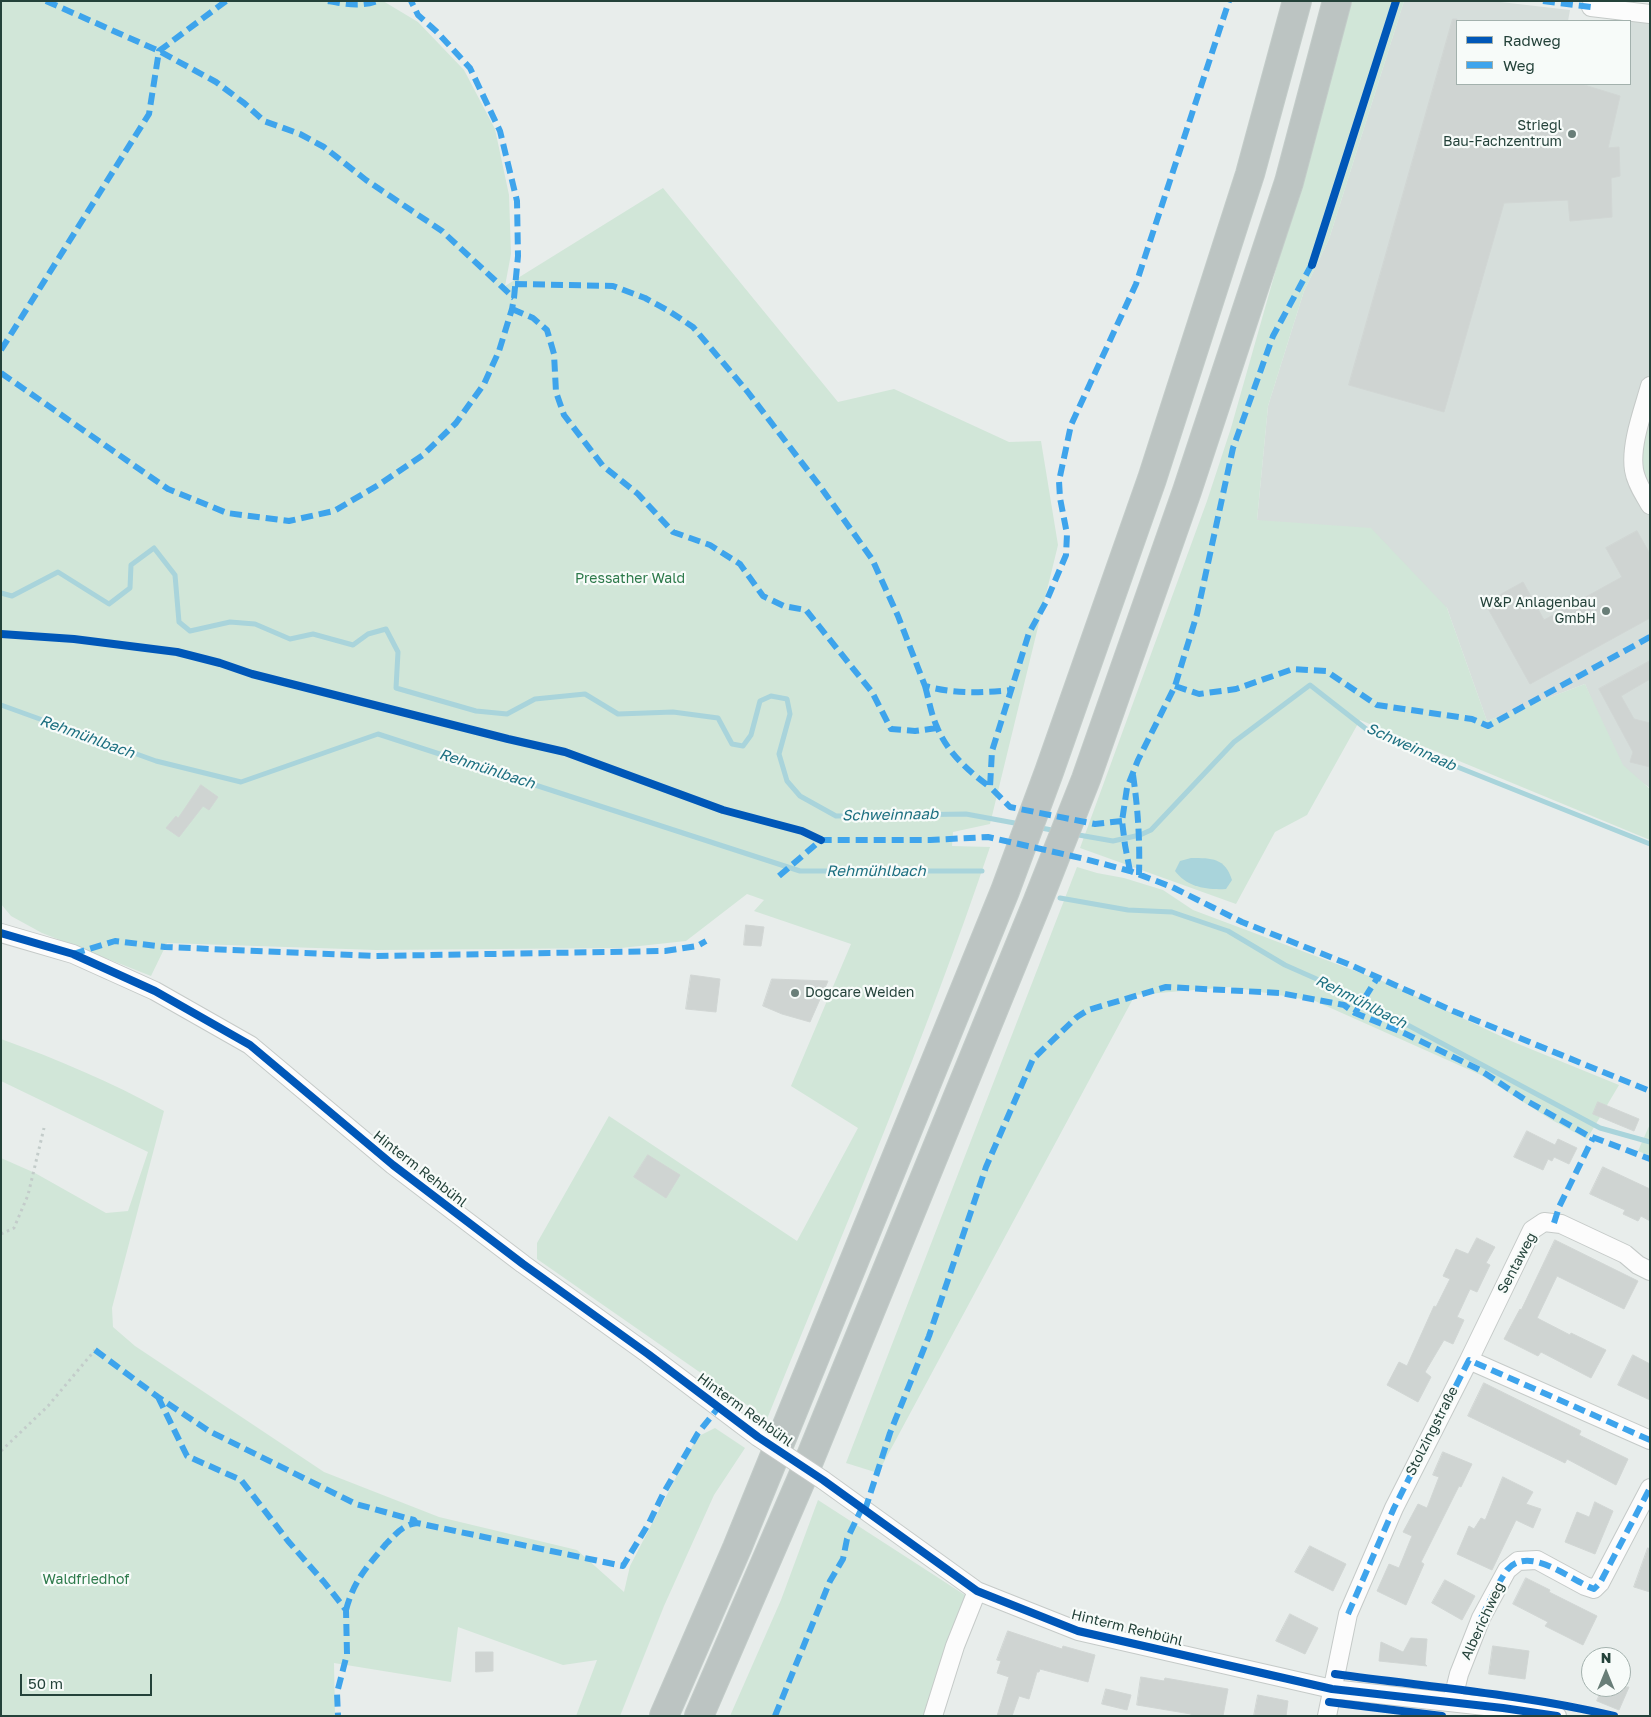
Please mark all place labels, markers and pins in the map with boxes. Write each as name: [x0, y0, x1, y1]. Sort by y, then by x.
place label: Striegl Bau-Fachzentrum: [1443, 118, 1562, 150]
marker: Striegl Bau-Fachzentrum: [1566, 128, 1578, 140]
place label: W&P Anlagenbau GmbH: [1480, 595, 1596, 628]
marker: W&P Anlagenbau GmbH: [1600, 605, 1612, 617]
place label: Dogcare Weiden: [805, 985, 914, 1001]
marker: Dogcare Weiden: [789, 987, 801, 999]

